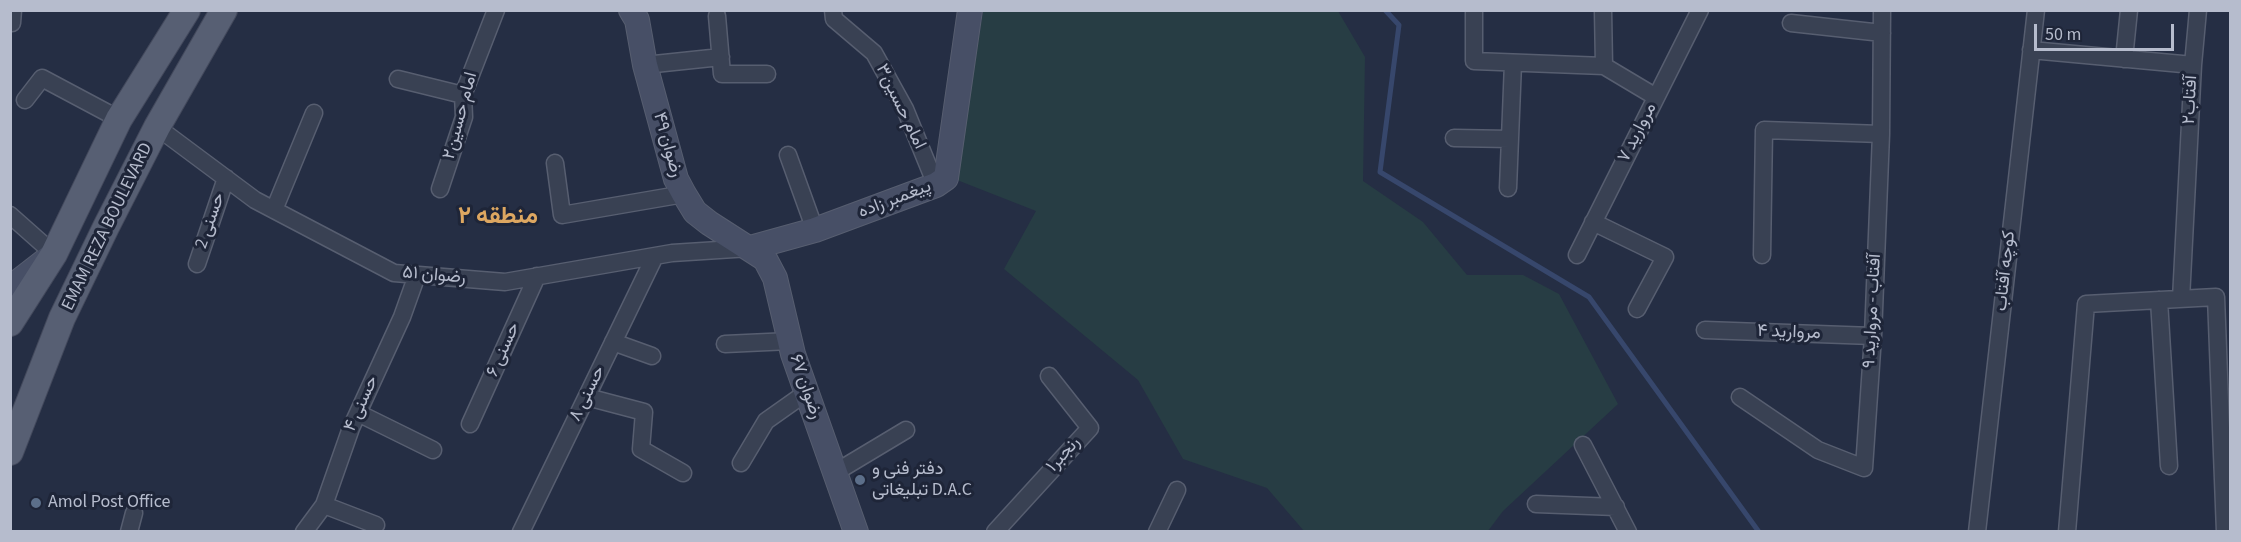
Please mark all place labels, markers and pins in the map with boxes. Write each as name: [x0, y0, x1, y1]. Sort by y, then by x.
place label: دفتر فنی و تبلیغاتی D.A.C: [872, 459, 972, 502]
marker: دفتر فنی و تبلیغاتی D.A.C: [853, 473, 867, 487]
place label: Amol Post Office: [48, 492, 171, 514]
marker: Amol Post Office: [29, 496, 43, 510]

